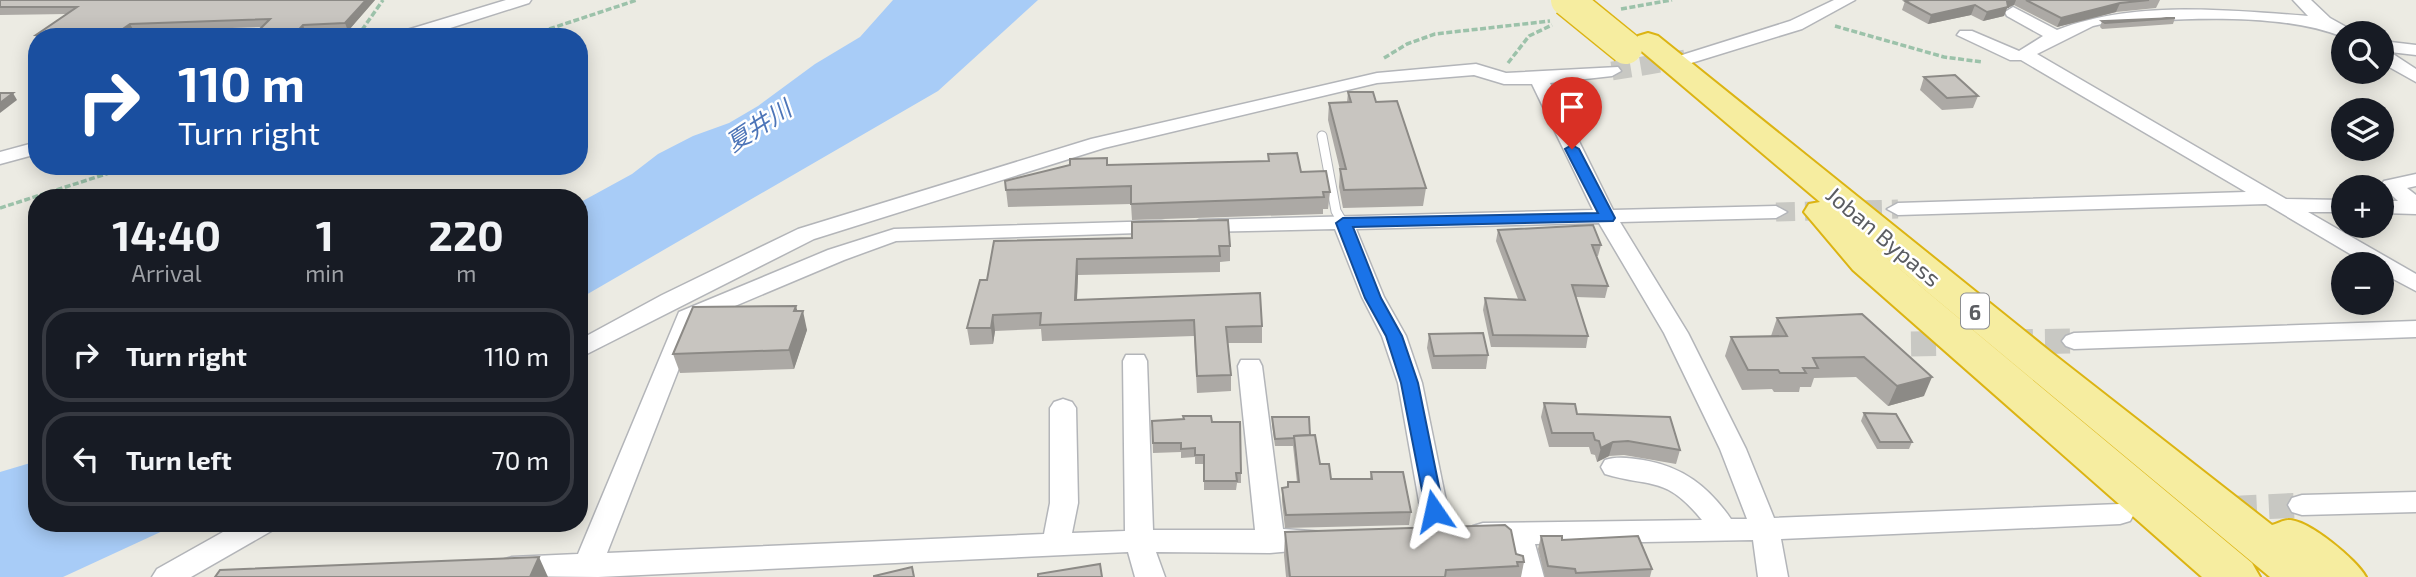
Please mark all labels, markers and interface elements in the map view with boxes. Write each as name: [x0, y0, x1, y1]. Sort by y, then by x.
map controls: [2331, 21, 2394, 315]
button: search: [2331, 21, 2394, 84]
text: 110 m: [178, 53, 305, 112]
icon: right: [63, 56, 154, 147]
pin: [1542, 77, 1602, 149]
icon: arrive: [1553, 88, 1591, 126]
water label: 夏井川: [720, 92, 799, 157]
button: layers: [2331, 98, 2394, 161]
text: Turn right: [178, 113, 320, 151]
button: +: [2331, 175, 2394, 238]
street label: Joban Bypass: [1821, 180, 1947, 292]
text: 14:40: [112, 209, 221, 259]
text: 1: [316, 209, 334, 259]
text: 220: [429, 209, 504, 259]
button: −: [2331, 252, 2394, 315]
text: Arrival: [132, 259, 202, 287]
text: min: [305, 259, 344, 287]
text: m: [456, 259, 476, 287]
road number: 6: [1961, 294, 1989, 328]
icon: right: [67, 336, 105, 374]
text: Turn right: [126, 340, 247, 371]
text: 110 m: [484, 340, 549, 371]
icon: left: [67, 440, 105, 478]
text: Turn left: [126, 444, 232, 475]
text: 70 m: [491, 444, 549, 475]
position arrow: [1397, 474, 1471, 548]

